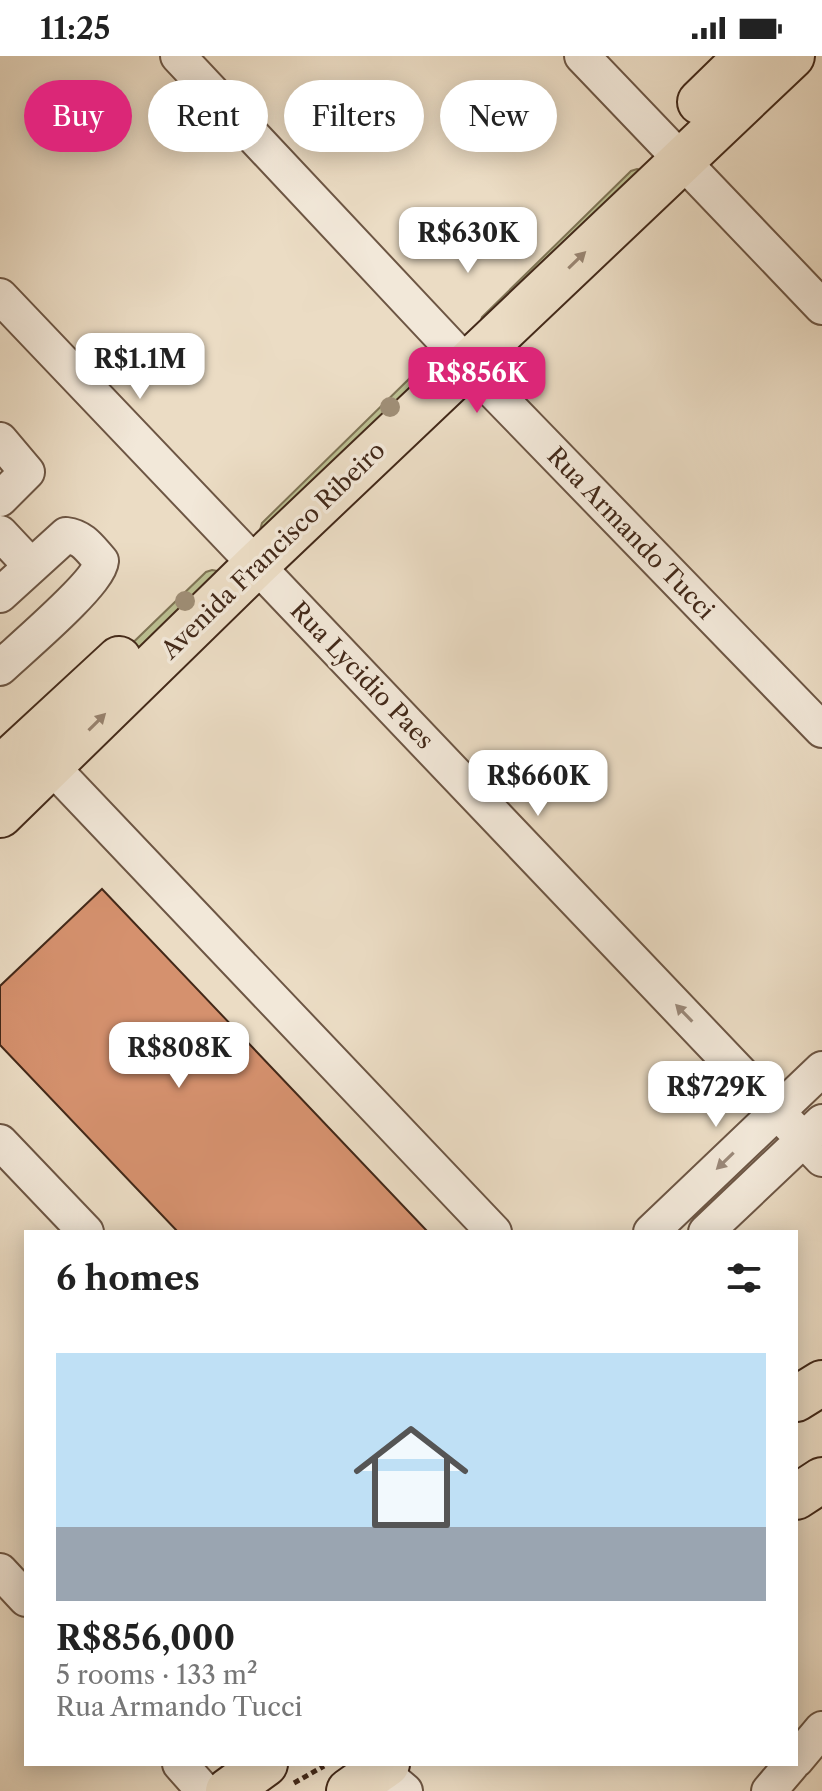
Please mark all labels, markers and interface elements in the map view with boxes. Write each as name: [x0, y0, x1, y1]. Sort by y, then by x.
text: 11:25: [40, 10, 110, 47]
chip: Buy: [24, 80, 132, 152]
chip: Rent: [148, 80, 268, 152]
chip: Filters: [284, 80, 424, 152]
chip: New: [440, 80, 557, 152]
pin: R$630K: [403, 207, 533, 275]
text: R$630K: [417, 217, 519, 249]
one-way arrow: [567, 252, 586, 270]
pin: R$1.1M: [75, 333, 205, 401]
text: R$1.1M: [94, 343, 186, 375]
pin: R$856K: [412, 347, 542, 415]
text: R$856K: [426, 357, 528, 389]
street label: Avenida Francisco Ribeiro: [154, 435, 391, 665]
street label: Rua Armando Tucci: [542, 441, 720, 625]
street label: Rua Lycidio Paes: [284, 595, 440, 755]
one-way arrow: [87, 713, 106, 732]
pin: R$660K: [473, 750, 603, 818]
text: R$660K: [487, 760, 589, 792]
one-way arrow: [676, 1004, 694, 1023]
pin: R$808K: [114, 1022, 244, 1090]
text: R$808K: [127, 1032, 231, 1064]
pin: R$729K: [651, 1061, 781, 1129]
text: R$729K: [666, 1071, 766, 1103]
one-way arrow: [716, 1151, 735, 1170]
icon: filters: [722, 1256, 766, 1300]
text: 6 homes: [56, 1257, 200, 1299]
icon: home: [339, 1405, 483, 1549]
text: R$856,000: [56, 1617, 235, 1659]
text: 5 rooms · 133 m²: [56, 1659, 258, 1691]
text: Rua Armando Tucci: [56, 1691, 303, 1723]

